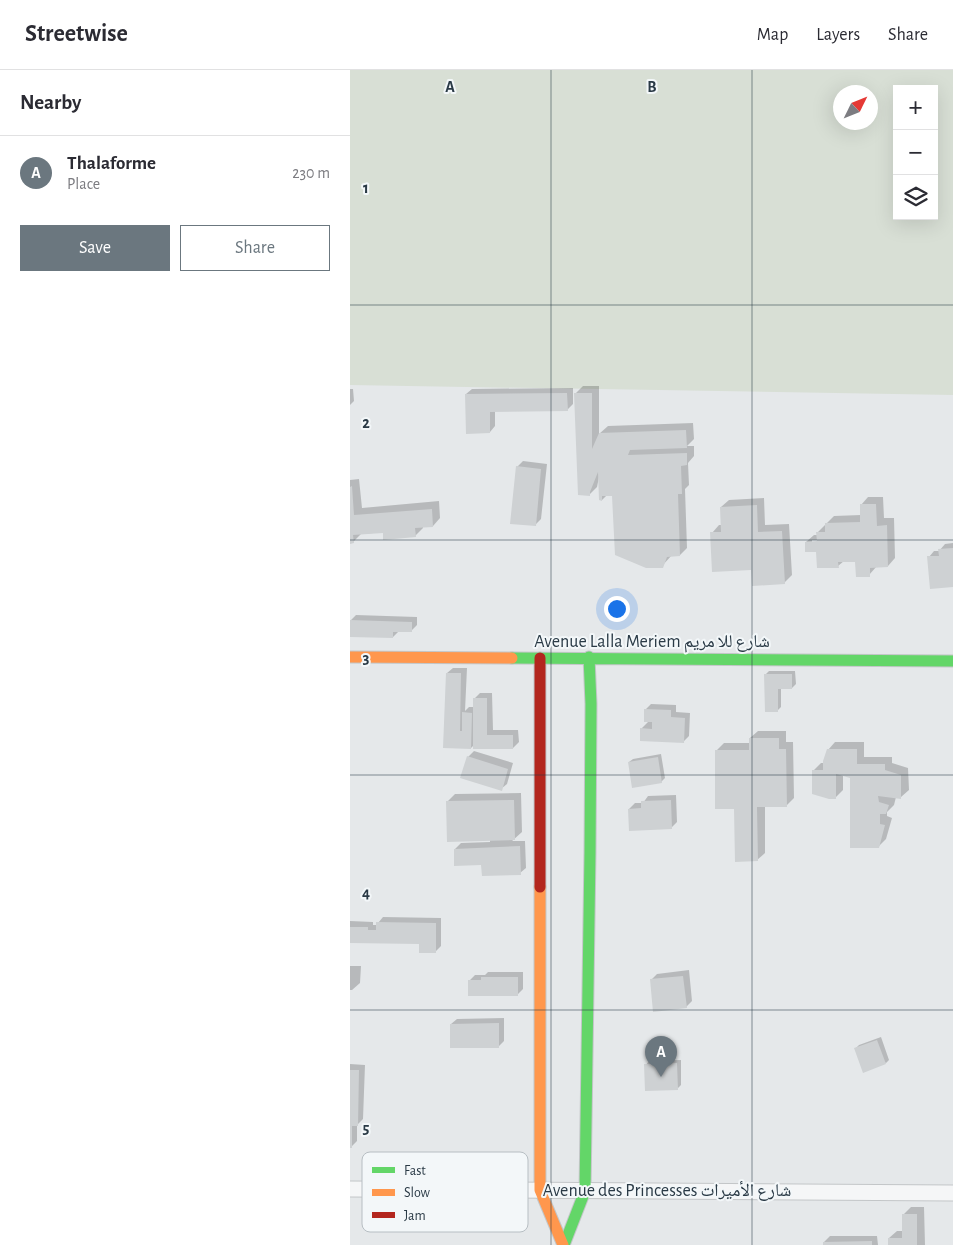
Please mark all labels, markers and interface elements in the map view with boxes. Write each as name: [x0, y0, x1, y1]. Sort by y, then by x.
text: Streetwise: [25, 22, 128, 46]
text: Map: [757, 26, 788, 44]
text: Layers: [816, 26, 860, 44]
text: Share: [888, 26, 928, 44]
text: A: [445, 79, 455, 95]
text: B: [647, 79, 657, 95]
north arrow: [833, 85, 878, 130]
map controls: [893, 85, 938, 220]
button: +: [893, 85, 938, 130]
text: Nearby: [20, 92, 81, 113]
button: −: [893, 130, 938, 175]
text: Thalaforme: [67, 154, 156, 173]
text: A: [31, 165, 41, 181]
text: 230 m: [292, 165, 330, 181]
button: layers: [893, 175, 938, 220]
text: Place: [67, 176, 100, 192]
text: 1: [363, 180, 369, 196]
button: Save: [20, 225, 170, 271]
button: Share: [180, 225, 330, 271]
text: 2: [362, 415, 370, 431]
your location: [604, 596, 630, 622]
street label: Avenue Lalla Meriem شارع للا مريم: [534, 633, 770, 653]
text: 3: [363, 650, 370, 666]
text: 4: [362, 885, 370, 901]
pin: A: [645, 1036, 677, 1077]
text: 5: [363, 1120, 370, 1136]
legend: [362, 1152, 528, 1232]
text: Fast: [404, 1164, 426, 1178]
street label: Avenue des Princesses شارع الأميرات: [543, 1181, 791, 1201]
text: Slow: [404, 1186, 431, 1200]
text: Jam: [404, 1209, 426, 1223]

